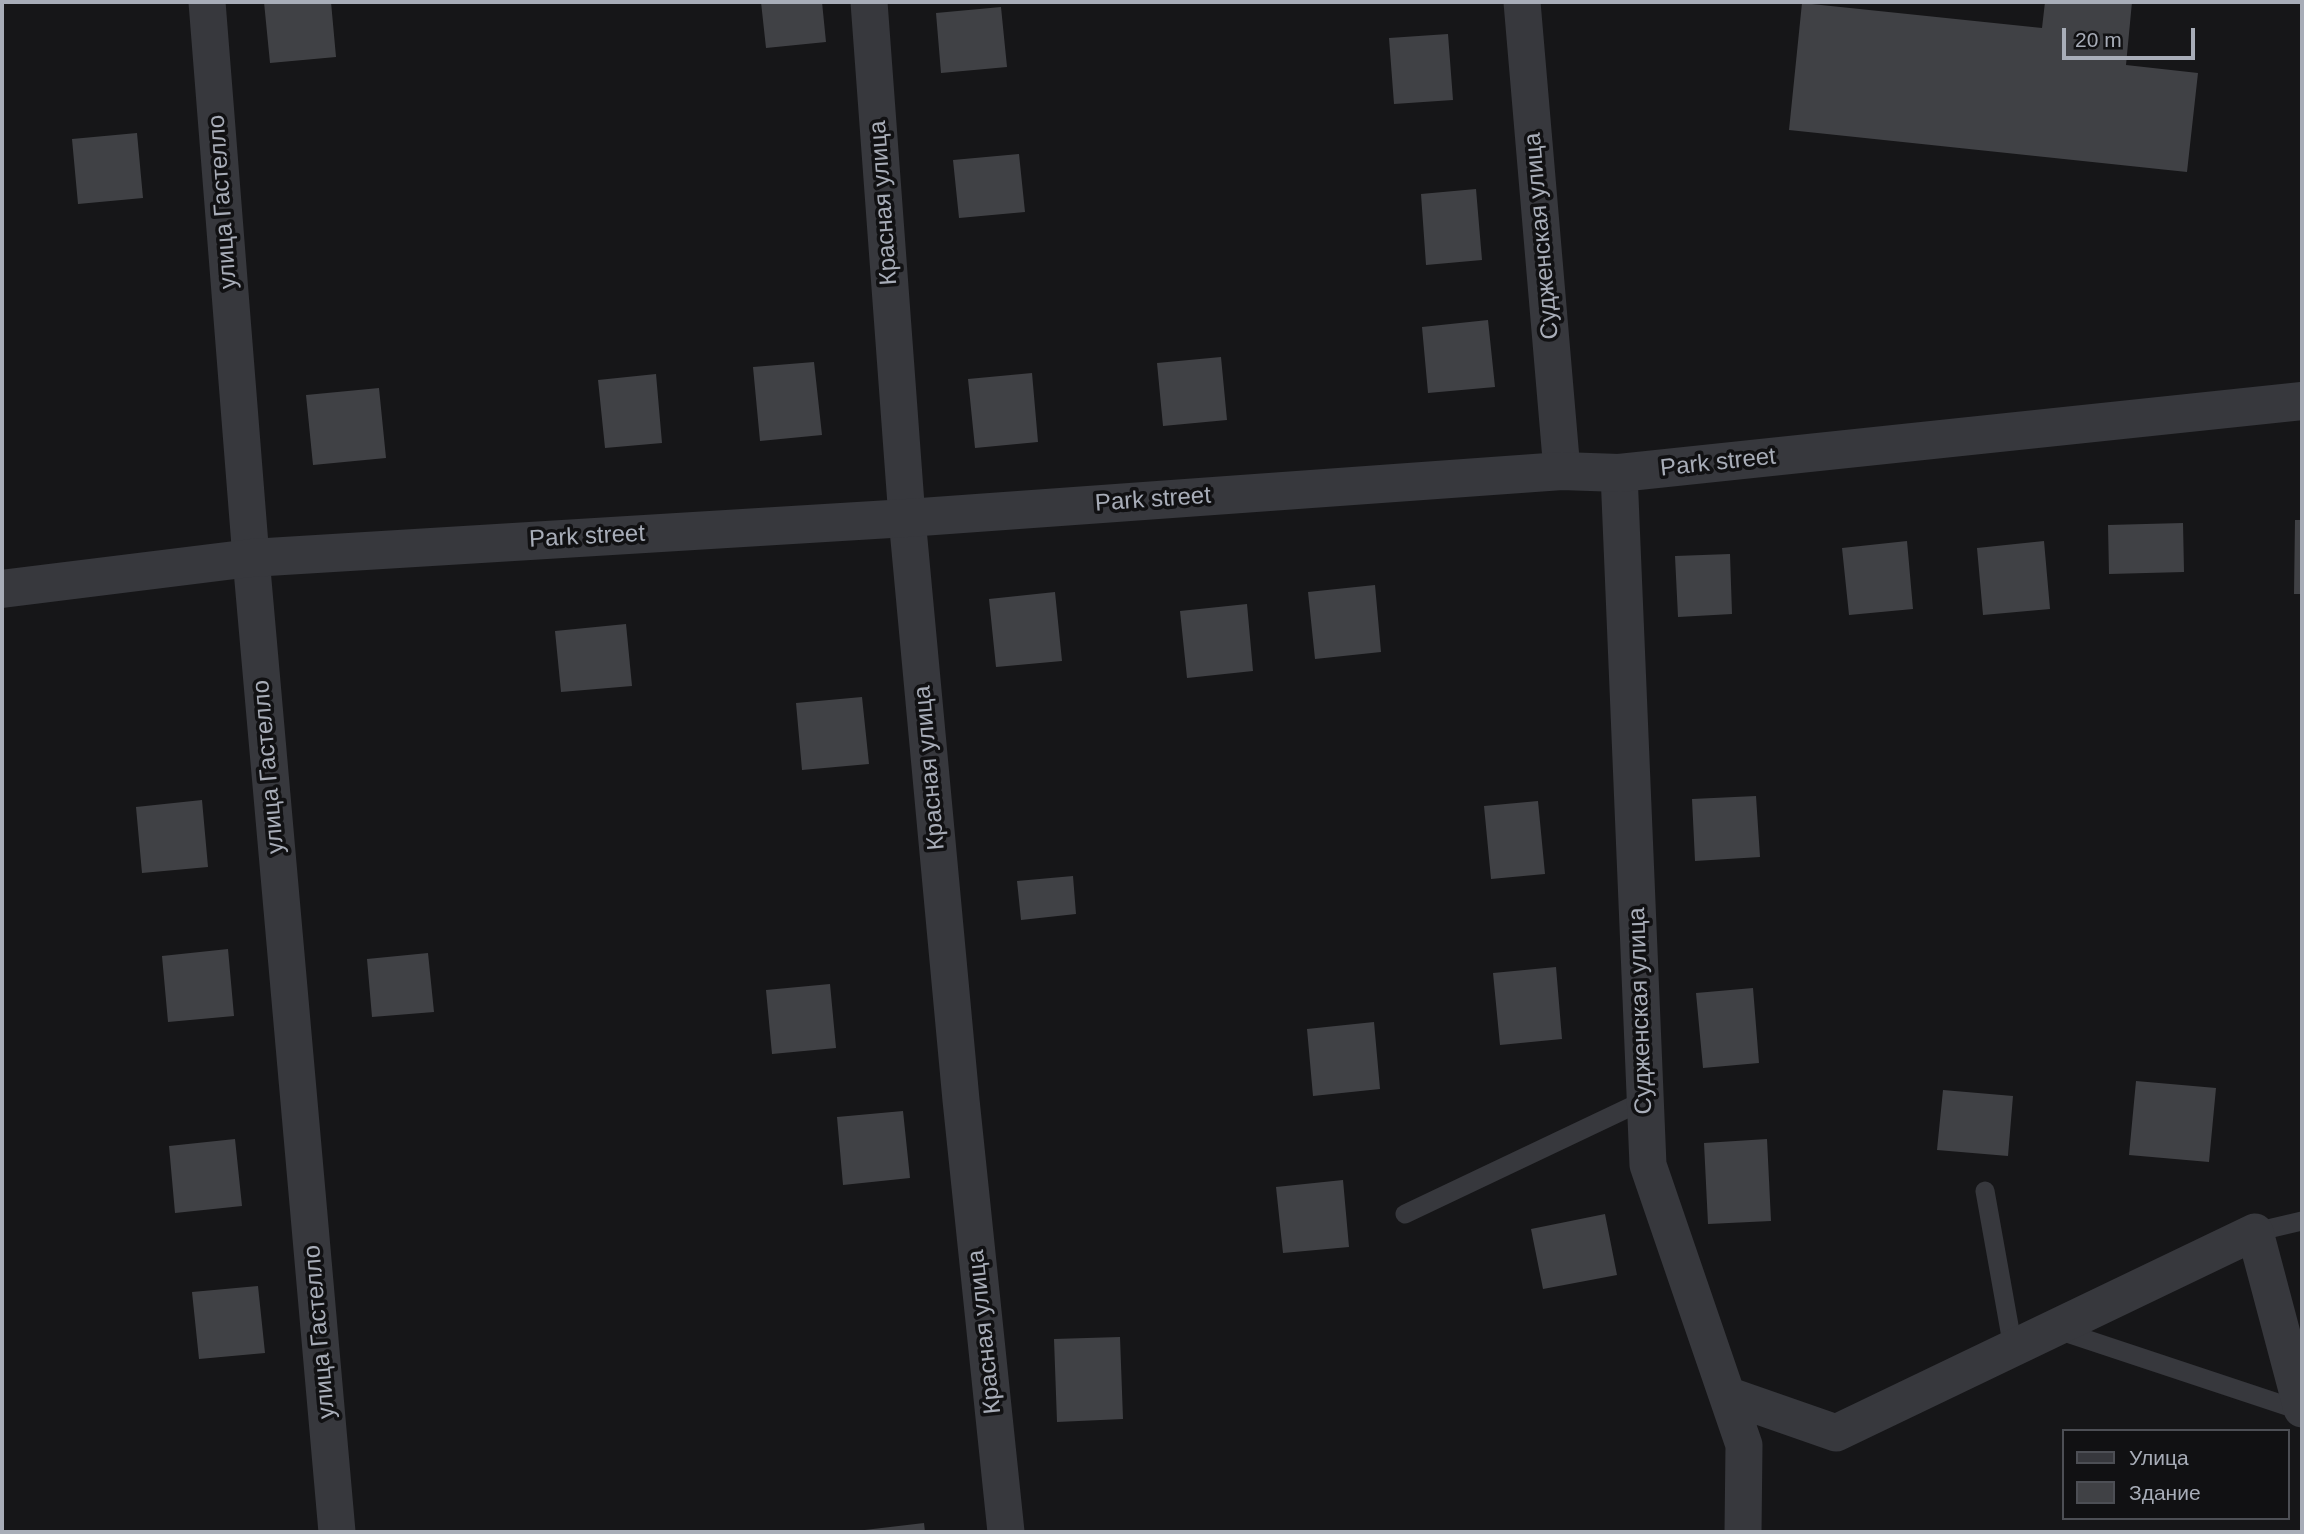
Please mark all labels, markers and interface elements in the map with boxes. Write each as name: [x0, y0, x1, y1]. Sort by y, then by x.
scale bar: [2066, 14, 2199, 58]
text: 20 m: [2075, 28, 2122, 51]
street label: улица Гастелло: [203, 114, 243, 290]
street label: Красная улица: [864, 120, 904, 286]
street label: Судженская улица: [1519, 132, 1565, 340]
street label: Park street: [1659, 443, 1777, 483]
street label: Park street: [1094, 482, 1212, 518]
street label: Park street: [528, 520, 646, 554]
street label: улица Гастелло: [247, 679, 291, 855]
street label: Красная улица: [908, 685, 952, 851]
street label: Судженская улица: [1623, 907, 1659, 1115]
street label: улица Гастелло: [298, 1244, 342, 1420]
street label: Красная улица: [962, 1248, 1008, 1416]
legend: [2062, 1429, 2290, 1520]
text: Улица: [2129, 1446, 2189, 1469]
text: Здание: [2129, 1481, 2201, 1504]

